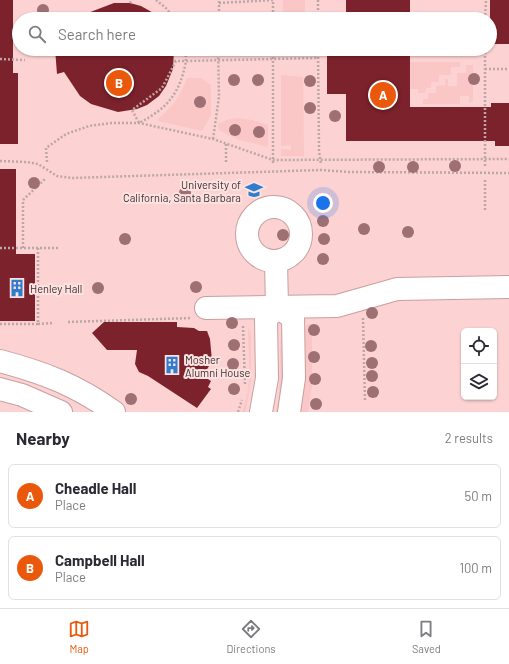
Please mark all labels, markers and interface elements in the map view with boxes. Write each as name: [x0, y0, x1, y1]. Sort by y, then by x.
search box: [12, 12, 497, 56]
icon: search: [26, 23, 48, 45]
text: Search here: [58, 25, 136, 43]
pin: B: [106, 68, 132, 98]
pin: A: [370, 80, 396, 110]
place label: University of California, Santa Barbara: [123, 178, 241, 204]
school or university icon: University of California, Santa Barbara: [244, 180, 264, 200]
your location: [313, 193, 333, 213]
building icon: Henley Hall: [7, 278, 27, 298]
place label: Henley Hall: [30, 282, 82, 295]
map controls: [461, 328, 497, 400]
button: locate: [461, 328, 497, 364]
place label: Mosher Alumni House: [185, 353, 251, 379]
building icon: Mosher Alumni House: [162, 355, 182, 375]
button: layers: [461, 364, 497, 400]
text: Nearby: [16, 428, 70, 448]
text: 2 results: [445, 430, 493, 446]
text: Cheadle Hall: [55, 479, 136, 497]
text: A: [26, 488, 34, 504]
text: 50 m: [465, 488, 492, 504]
text: Place: [55, 497, 86, 513]
text: Campbell Hall: [55, 551, 145, 569]
text: B: [26, 560, 34, 576]
text: 100 m: [459, 560, 492, 576]
text: Place: [55, 569, 86, 585]
tab: Map: [68, 618, 90, 655]
tab: Directions: [226, 618, 276, 655]
tab: Saved: [412, 618, 441, 655]

